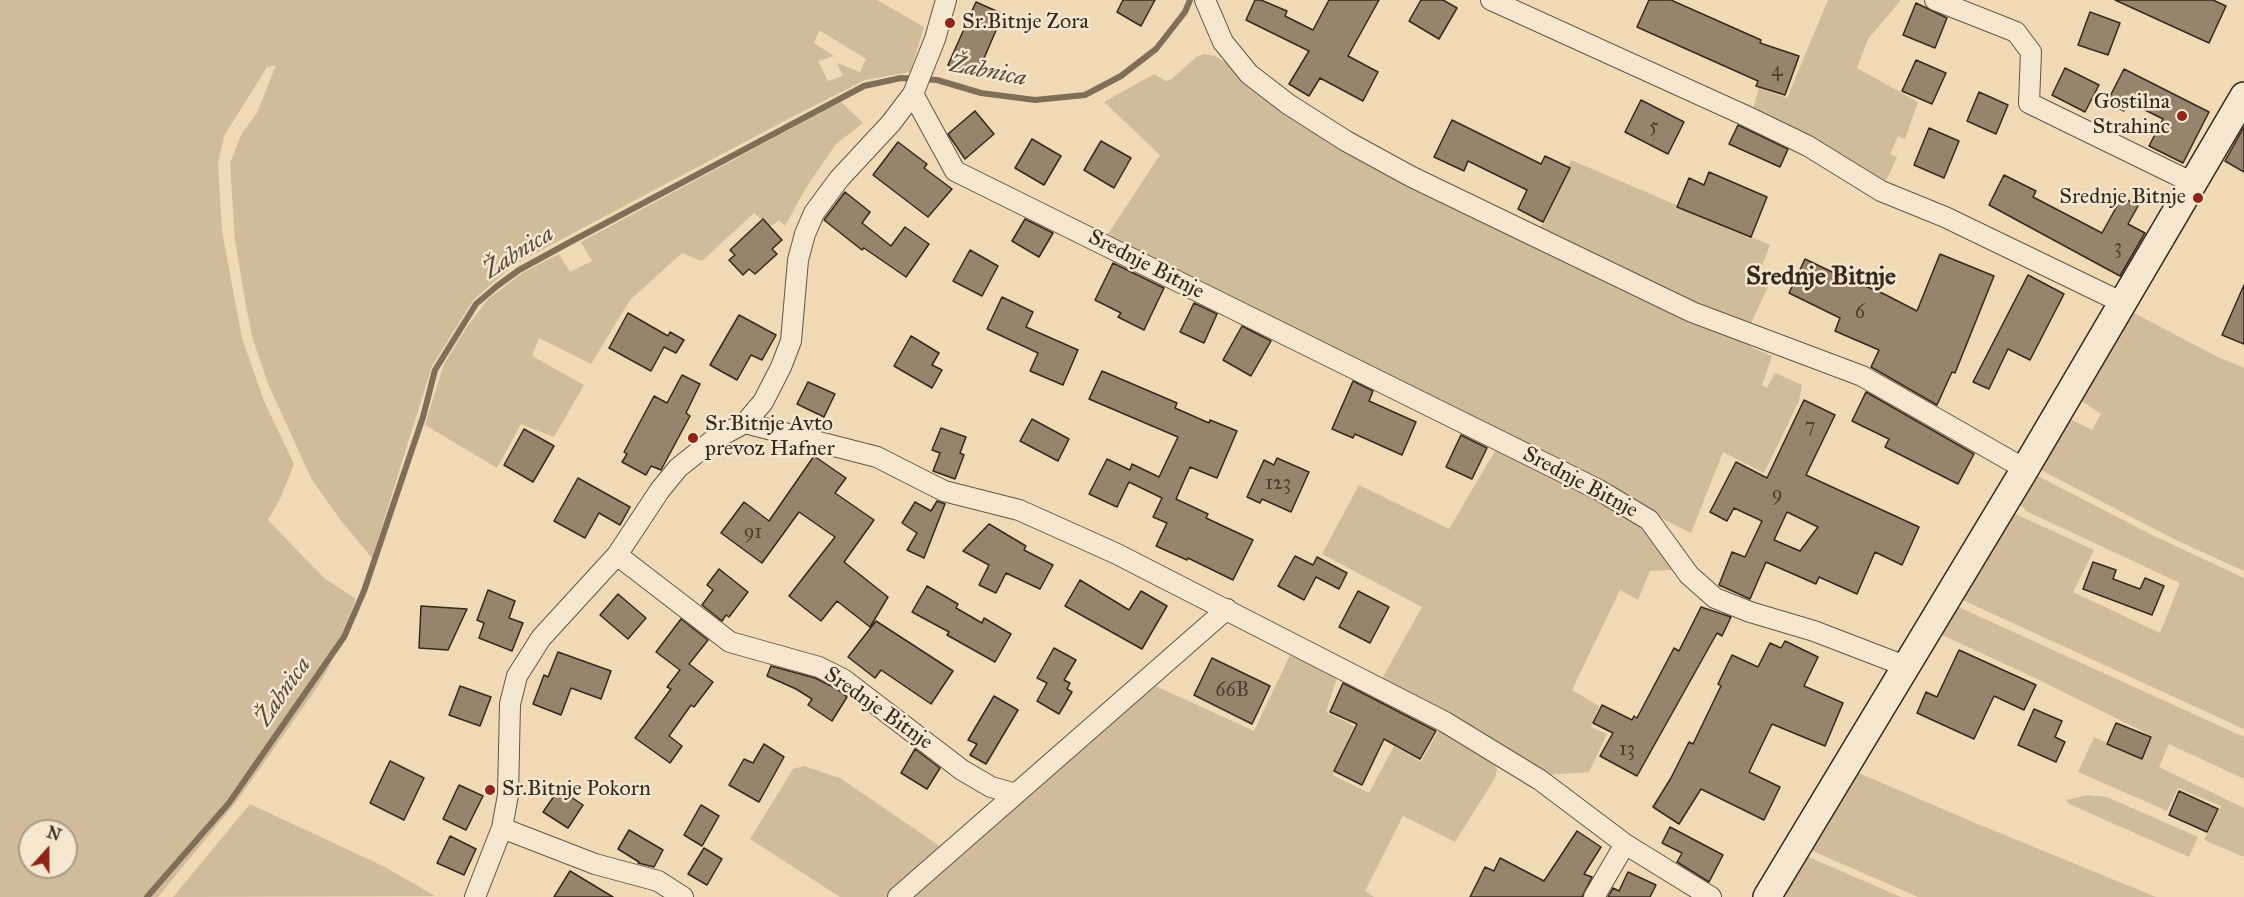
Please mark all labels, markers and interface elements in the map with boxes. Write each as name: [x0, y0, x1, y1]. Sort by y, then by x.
place label: Sr.Bitnje Zora: [962, 10, 1089, 36]
marker: Sr.Bitnje Zora: [943, 16, 957, 30]
water label: Žabnica: [947, 50, 1029, 94]
house number: 4: [1771, 59, 1783, 83]
place label: Gostilna Strahinc: [2093, 90, 2170, 142]
marker: Gostilna Strahinc: [2175, 109, 2189, 123]
house number: 5: [1649, 115, 1659, 139]
place label: Srednje Bitnje: [2059, 185, 2186, 211]
marker: Srednje Bitnje: [2191, 191, 2205, 205]
water label: Žabnica: [479, 220, 559, 286]
street label: Srednje Bitnje: [1084, 224, 1208, 306]
house number: 3: [2114, 236, 2122, 260]
district label: Srednje Bitnje: [1746, 262, 1896, 294]
house number: 6: [1855, 301, 1865, 325]
place label: Sr.Bitnje Avto prevoz Hafner: [705, 412, 835, 464]
house number: 7: [1805, 415, 1815, 439]
marker: Sr.Bitnje Avto prevoz Hafner: [686, 431, 700, 445]
street label: Srednje Bitnje: [1518, 442, 1642, 524]
house number: 123: [1265, 472, 1291, 496]
house number: 9: [1772, 483, 1782, 507]
house number: 91: [744, 521, 762, 545]
water label: Žabnica: [250, 652, 318, 732]
street label: Srednje Bitnje: [819, 662, 937, 756]
house number: 66B: [1215, 679, 1249, 703]
house number: 13: [1619, 738, 1635, 762]
place label: Sr.Bitnje Pokorn: [502, 777, 651, 803]
marker: Sr.Bitnje Pokorn: [483, 783, 497, 797]
north arrow: [18, 819, 78, 879]
text: N: [44, 822, 64, 845]

